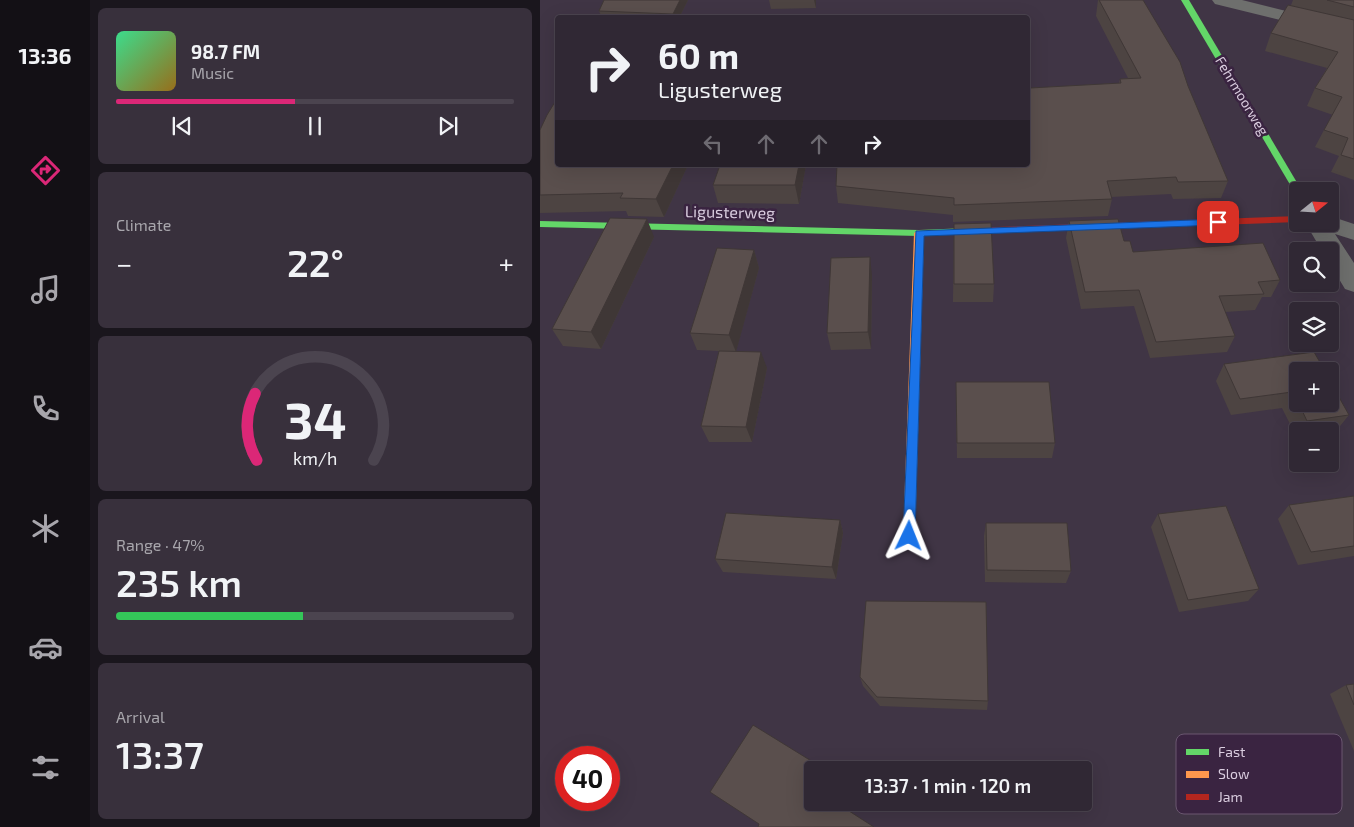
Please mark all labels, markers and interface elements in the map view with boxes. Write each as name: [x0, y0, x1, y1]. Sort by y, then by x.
text: 60 m: [658, 34, 739, 76]
icon: right: [575, 35, 640, 100]
text: 98.7 FM: [191, 40, 260, 63]
text: 13:36: [18, 42, 72, 68]
street label: Fehrmoorweg: [1212, 53, 1273, 139]
text: Music: [191, 63, 234, 82]
text: Ligusterweg: [658, 76, 782, 102]
icon: previous: [168, 112, 196, 140]
icon: pause: [301, 112, 329, 140]
icon: next: [434, 112, 462, 140]
icon: left: [699, 130, 727, 158]
icon: ahead: [752, 130, 780, 158]
icon: ahead: [805, 130, 833, 158]
icon: right: [858, 130, 886, 158]
icon: directions: [28, 153, 63, 188]
north arrow: [1289, 182, 1339, 232]
map controls: [1289, 182, 1339, 472]
street label: Ligusterweg: [685, 201, 775, 222]
pin: [1197, 201, 1239, 243]
icon: arrive: [1204, 208, 1232, 236]
text: Climate: [116, 215, 171, 234]
text: 22°: [287, 239, 344, 285]
button: search: [1289, 242, 1339, 292]
text: −: [116, 246, 132, 280]
text: +: [499, 246, 514, 280]
icon: music: [28, 272, 63, 307]
button: layers: [1289, 302, 1339, 352]
button: +: [1289, 362, 1339, 412]
text: 34: [284, 387, 346, 449]
icon: phone: [28, 391, 63, 426]
button: −: [1289, 422, 1339, 472]
text: km/h: [293, 447, 337, 469]
position arrow: [882, 509, 934, 561]
icon: climate: [28, 511, 63, 546]
text: Range · 47%: [116, 535, 205, 554]
text: 235 km: [116, 559, 242, 605]
icon: car: [28, 630, 63, 665]
text: Arrival: [116, 707, 165, 726]
text: 13:37: [116, 731, 204, 777]
legend: [1176, 734, 1342, 814]
text: Fast: [1218, 743, 1245, 760]
speed limit sign: 40: [555, 746, 620, 811]
icon: filters: [28, 750, 63, 785]
text: Slow: [1218, 765, 1250, 782]
text: 13:37 · 1 min · 120 m: [865, 774, 1031, 797]
text: Jam: [1218, 788, 1243, 805]

